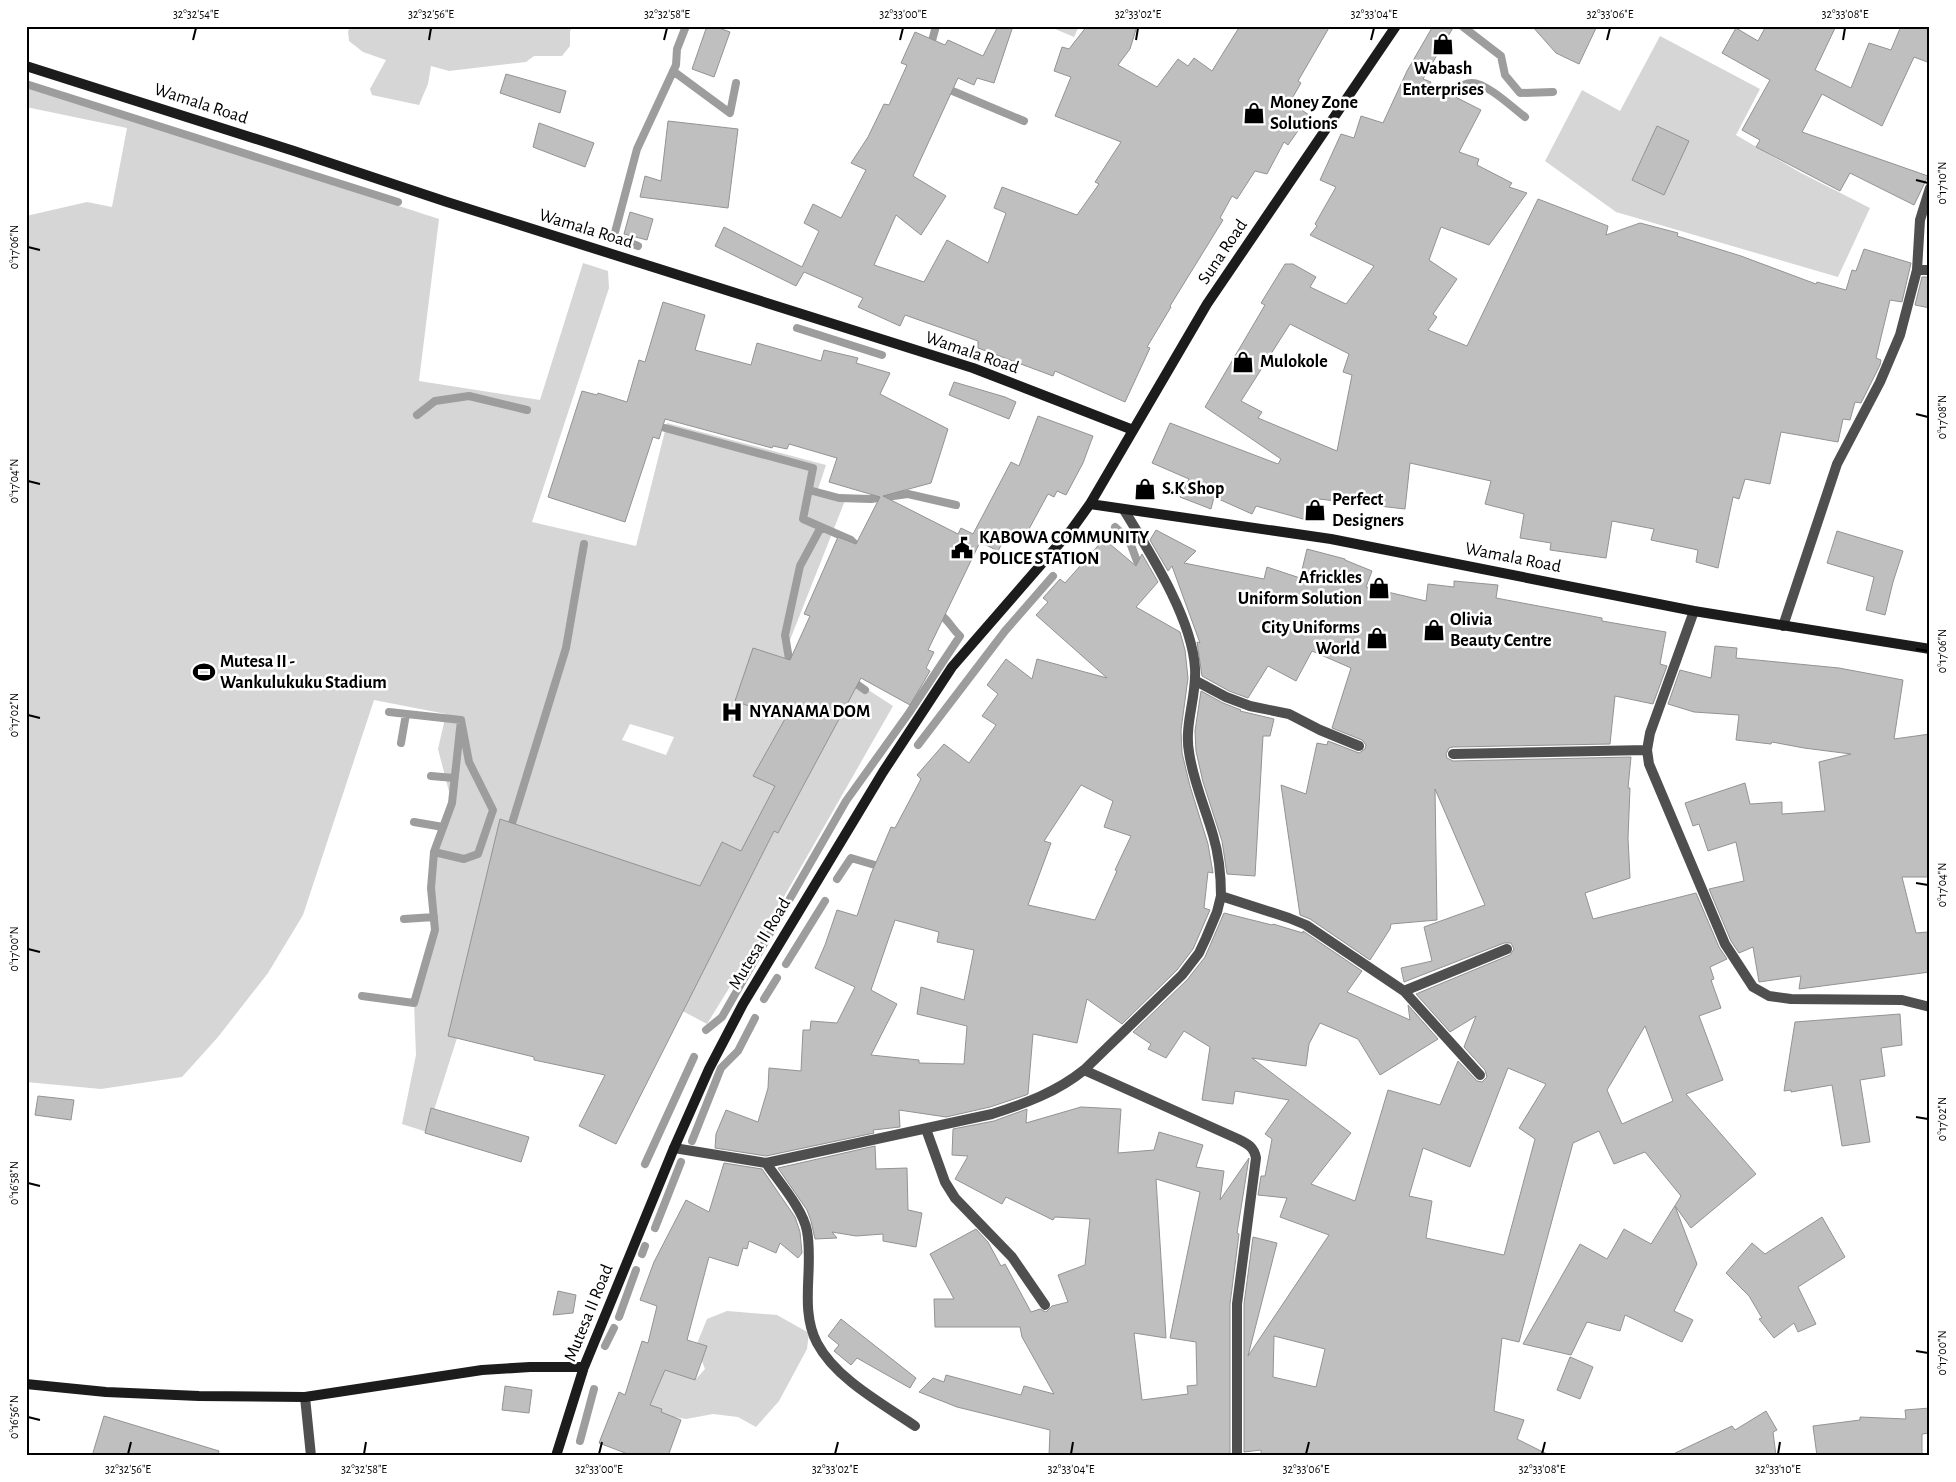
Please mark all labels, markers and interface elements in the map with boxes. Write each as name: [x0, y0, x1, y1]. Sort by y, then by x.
text: 32°32'54"E: [173, 8, 219, 20]
text: 32°32'56"E: [408, 8, 454, 20]
text: 32°32'58"E: [644, 8, 690, 20]
text: 32°33'00"E: [879, 8, 927, 20]
text: 32°33'02"E: [1115, 8, 1162, 20]
text: 32°33'04"E: [1350, 8, 1398, 20]
text: 32°33'06"E: [1587, 8, 1634, 20]
text: 32°33'08"E: [1822, 8, 1869, 20]
shop icon: Wabash Enterprises: [1430, 31, 1456, 57]
place label: Wabash Enterprises: [1402, 60, 1484, 99]
street label: Wamala Road: [152, 80, 250, 128]
place label: Money Zone Solutions: [1270, 94, 1358, 133]
shop icon: Money Zone Solutions: [1241, 100, 1267, 126]
text: 0°17'10"N: [1936, 162, 1948, 205]
street label: Wamala Road: [537, 206, 635, 252]
street label: Suna Road: [1195, 216, 1251, 288]
text: 0°17'06"N: [8, 225, 20, 269]
street label: Wamala Road: [923, 329, 1021, 377]
shop icon: Mulokole: [1230, 349, 1256, 375]
place label: Mulokole: [1260, 353, 1328, 371]
text: 0°17'08"N: [1936, 395, 1948, 439]
text: 0°17'04"N: [8, 459, 20, 503]
shop icon: S.K Shop: [1132, 476, 1158, 502]
place label: S.K Shop: [1162, 480, 1224, 498]
place label: Perfect Designers: [1332, 491, 1404, 530]
shop icon: Perfect Designers: [1302, 497, 1328, 523]
place label: KABOWA COMMUNITY POLICE STATION: [979, 529, 1150, 568]
public building icon: KABOWA COMMUNITY POLICE STATION: [949, 535, 975, 561]
street label: Wamala Road: [1463, 540, 1563, 576]
place label: Africkles Uniform Solution: [1238, 569, 1362, 608]
shop icon: Africkles Uniform Solution: [1366, 575, 1392, 601]
place label: Olivia Beauty Centre: [1450, 611, 1552, 650]
shop icon: Olivia Beauty Centre: [1421, 617, 1447, 643]
place label: City Uniforms World: [1262, 619, 1361, 658]
shop icon: City Uniforms World: [1364, 625, 1390, 651]
text: 0°17'06"N: [1936, 629, 1948, 673]
place label: Mutesa II - Wankulukuku Stadium: [220, 653, 387, 692]
sports icon: Mutesa II - Wankulukuku Stadium: [191, 659, 217, 685]
text: 0°17'02"N: [8, 693, 20, 737]
hospital icon: NYANAMA DOM: [719, 699, 745, 725]
place label: NYANAMA DOM: [749, 703, 870, 721]
text: 0°17'04"N: [1936, 863, 1948, 907]
street label: Mutesa II Road: [726, 895, 794, 993]
text: 0°17'00"N: [8, 926, 20, 972]
text: 0°17'02"N: [1936, 1097, 1948, 1141]
text: 0°16'58"N: [8, 1161, 20, 1205]
street label: Mutesa II Road: [561, 1262, 617, 1364]
text: 0°17'00"N: [1936, 1330, 1948, 1376]
text: 0°16'56"N: [8, 1395, 20, 1439]
text: 32°32'56"E: [105, 1463, 151, 1475]
text: 32°32'58"E: [341, 1463, 387, 1475]
text: 32°33'00"E: [575, 1463, 623, 1475]
text: 32°33'02"E: [812, 1463, 859, 1475]
text: 32°33'04"E: [1047, 1463, 1095, 1475]
text: 32°33'06"E: [1283, 1463, 1330, 1475]
text: 32°33'08"E: [1519, 1463, 1566, 1475]
text: 32°33'10"E: [1755, 1463, 1801, 1475]

